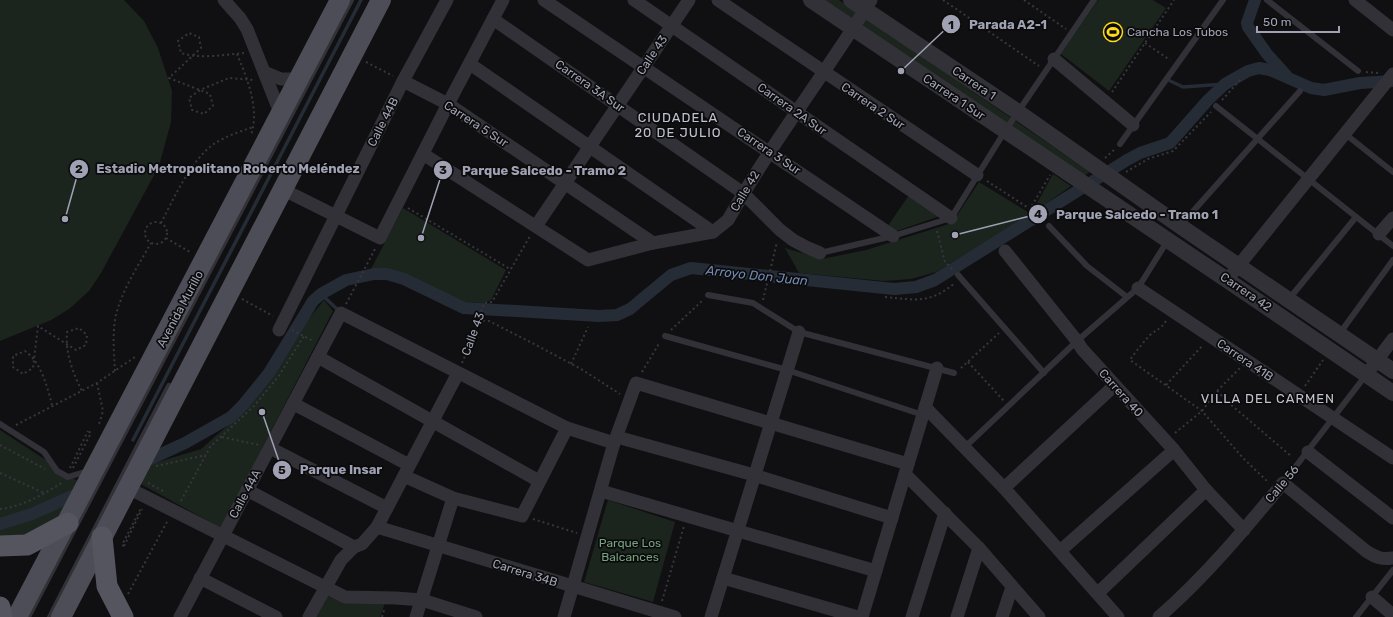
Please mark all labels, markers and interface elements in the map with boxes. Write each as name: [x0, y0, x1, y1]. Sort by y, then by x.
scale bar: [1257, 8, 1339, 34]
callout: Parada A2-1: [941, 12, 1055, 37]
text: 50 m: [1263, 15, 1291, 29]
text: Parada A2-1: [969, 17, 1047, 32]
text: 1: [948, 18, 954, 32]
sports icon: Cancha Los Tubos: [1102, 21, 1124, 43]
place label: Cancha Los Tubos: [1127, 25, 1228, 39]
street label: Calle 43: [634, 33, 670, 77]
street label: Carrera 3A Sur: [553, 57, 628, 115]
street label: Carrera 1: [950, 63, 998, 103]
street label: Carrera 1 Sur: [920, 71, 988, 123]
street label: Carrera 2A Sur: [755, 80, 830, 138]
street label: Carrera 2 Sur: [839, 80, 908, 133]
street label: Calle 44B: [365, 95, 401, 149]
street label: Carrera 5 Sur: [441, 98, 511, 150]
district label: CIUDADELA 20 DE JULIO: [634, 110, 722, 140]
street label: Carrera 3 Sur: [735, 125, 804, 178]
callout: Estadio Metropolitano Roberto Meléndez: [69, 156, 368, 181]
callout: Parque Salcedo - Tramo 2: [433, 158, 634, 183]
text: Estadio Metropolitano Roberto Meléndez: [96, 161, 360, 176]
text: 2: [75, 162, 83, 176]
text: 3: [439, 163, 447, 177]
text: Parque Salcedo - Tramo 2: [462, 163, 626, 178]
street label: Calle 42: [728, 168, 762, 214]
callout: Parque Salcedo - Tramo 1: [1028, 202, 1226, 227]
text: 4: [1034, 207, 1042, 221]
text: Parque Salcedo - Tramo 1: [1056, 207, 1218, 222]
water label: Arroyo Don Juan: [704, 263, 809, 288]
street label: Avenida Murillo: [154, 268, 206, 350]
street label: Carrera 42: [1218, 270, 1274, 314]
street label: Calle 43: [459, 311, 487, 357]
street label: Carrera 41B: [1214, 336, 1276, 384]
street label: Carrera 40: [1096, 366, 1146, 420]
district label: VILLA DEL CARMEN: [1201, 391, 1335, 406]
callout: Parque Insar: [272, 457, 390, 482]
text: Parque Insar: [300, 462, 382, 477]
street label: Calle 56: [1262, 462, 1302, 506]
text: 5: [278, 463, 286, 477]
street label: Calle 44A: [226, 467, 264, 521]
park label: Parque Los Balcances: [599, 536, 661, 564]
street label: Carrera 34B: [491, 557, 559, 589]

